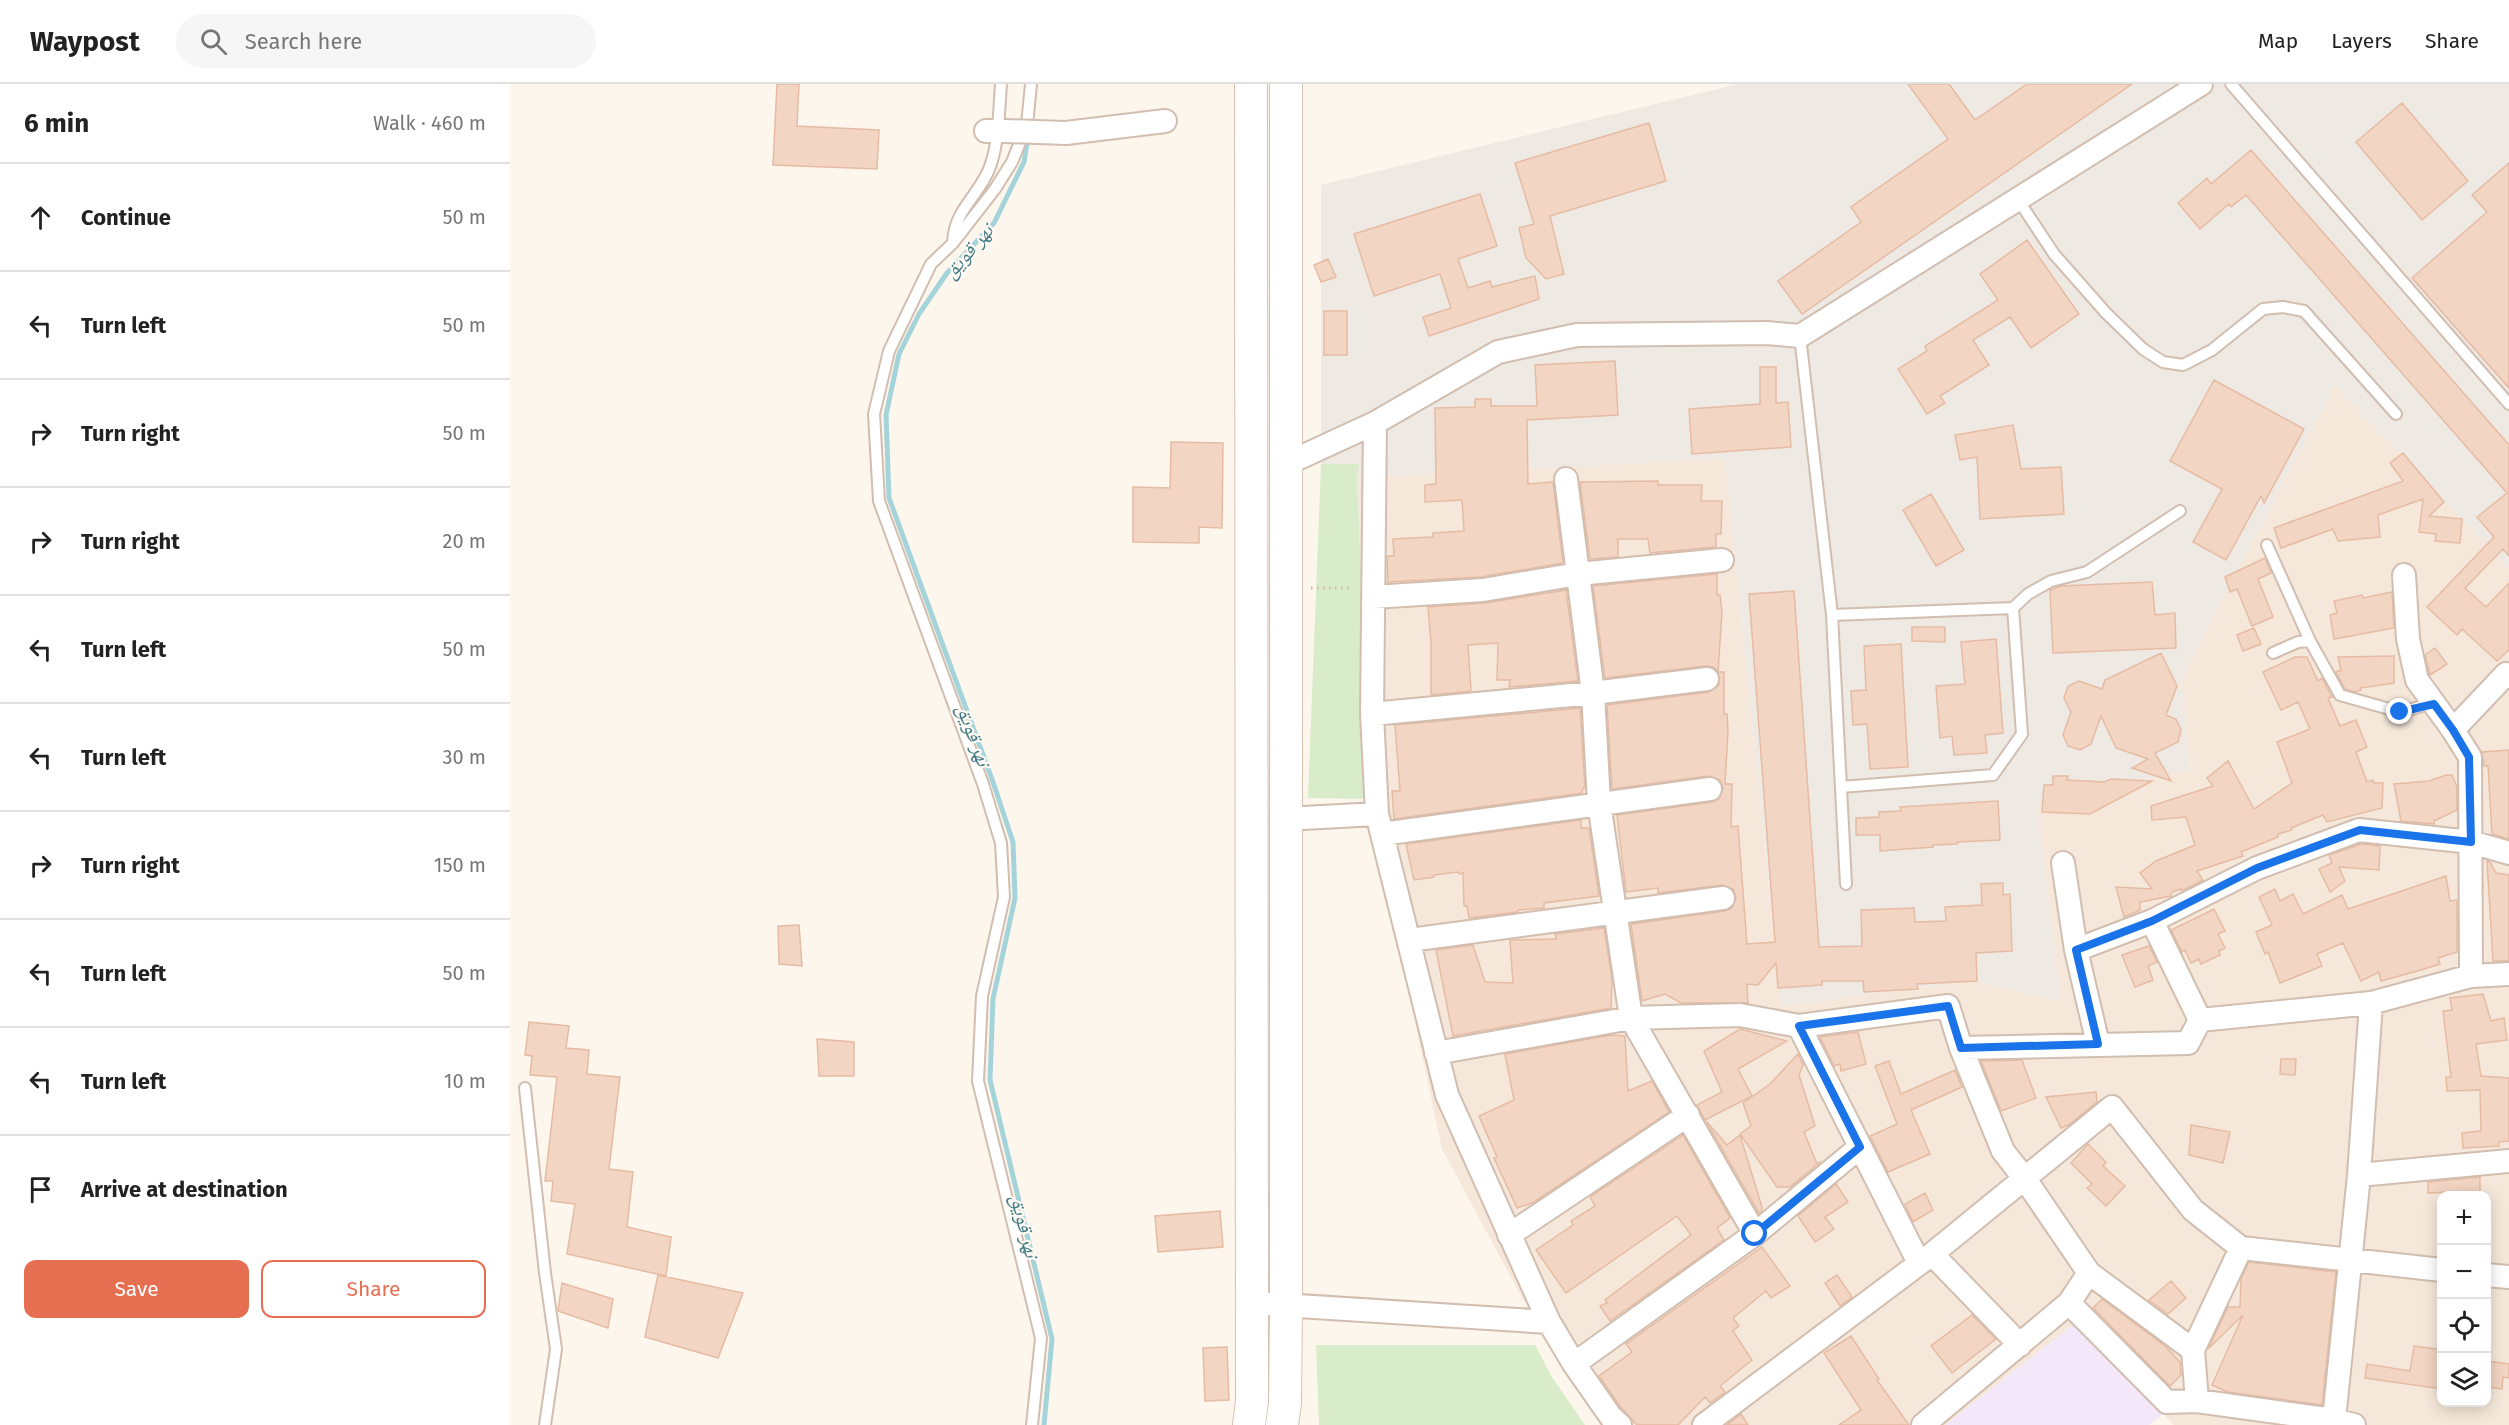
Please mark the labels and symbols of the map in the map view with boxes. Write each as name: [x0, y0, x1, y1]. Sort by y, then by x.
water label: نهر قويق: [938, 217, 1001, 284]
route end: [2386, 698, 2412, 724]
water label: نهر قويق: [951, 701, 997, 772]
water label: نهر قويق: [1005, 1192, 1045, 1263]
route start: [1741, 1220, 1767, 1246]

